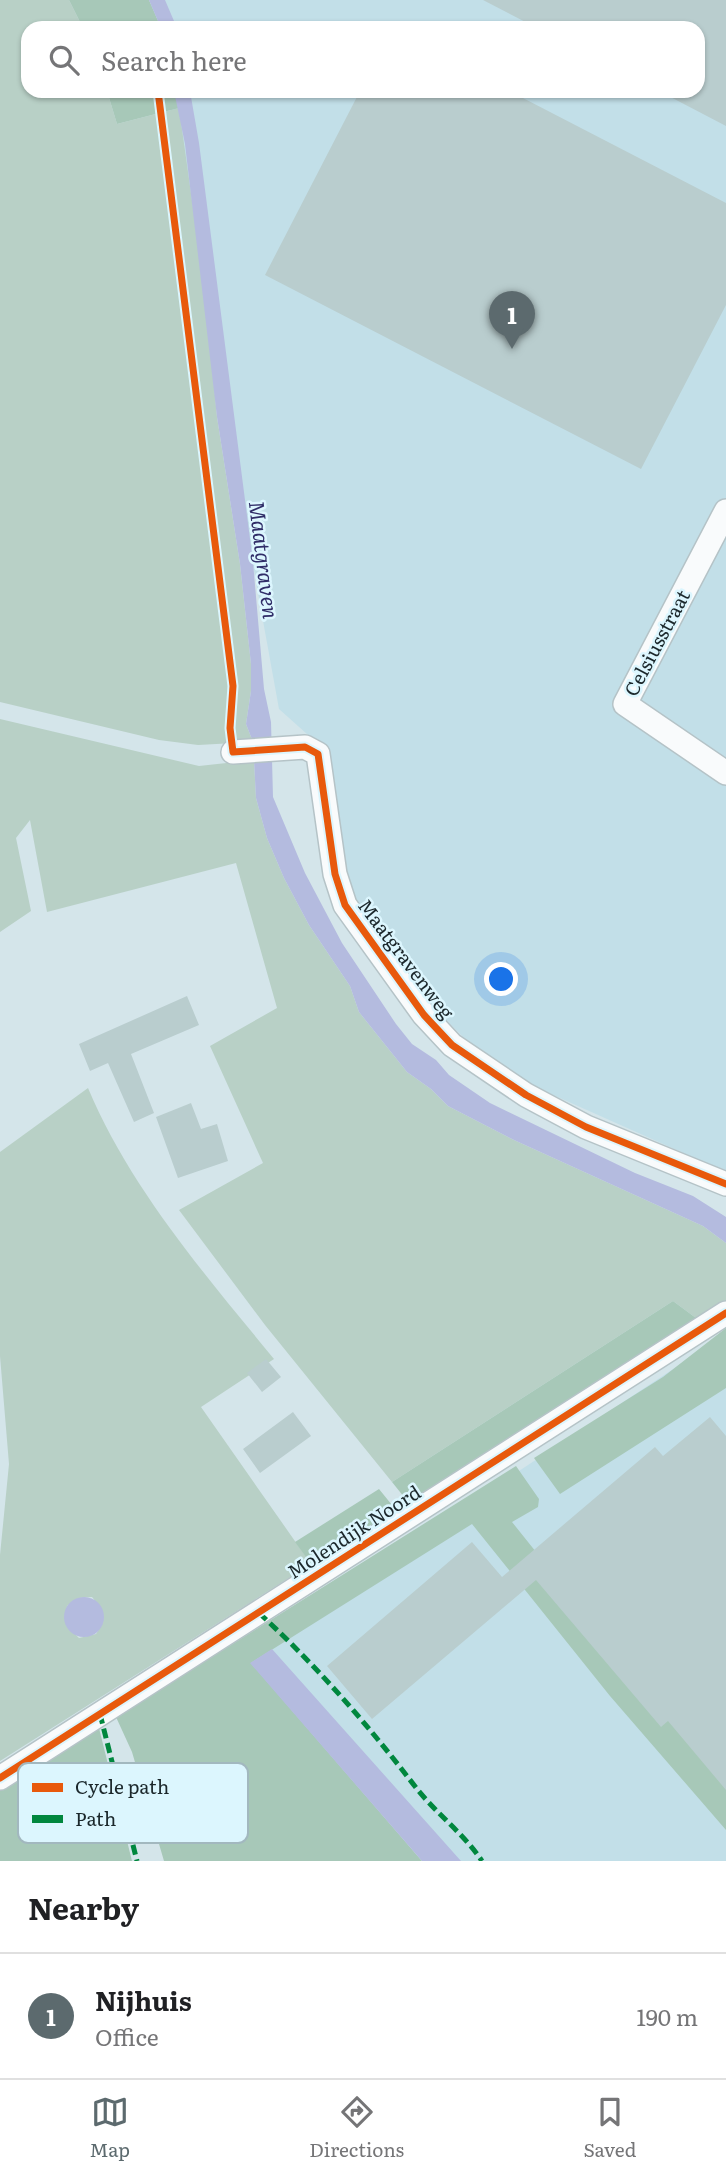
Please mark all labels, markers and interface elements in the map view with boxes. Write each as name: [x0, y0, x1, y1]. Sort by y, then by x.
search box: [21, 21, 705, 98]
text: Search here: [101, 40, 247, 79]
icon: search: [45, 41, 83, 79]
pin: 1: [489, 291, 535, 349]
water label: Maatgraven: [243, 499, 288, 621]
street label: Celsiusstraat: [616, 584, 696, 701]
street label: Maatgravenweg: [352, 892, 462, 1025]
your location: [484, 962, 518, 996]
street label: Molendijk Noord: [281, 1477, 426, 1585]
legend: [18, 1763, 248, 1843]
text: Cycle path: [75, 1772, 169, 1800]
text: Path: [75, 1804, 116, 1832]
text: Nearby: [28, 1885, 139, 1929]
text: Nijhuis: [95, 1980, 192, 2019]
text: 1: [46, 1999, 56, 2033]
text: 190 m: [636, 1999, 698, 2033]
text: Office: [95, 2019, 159, 2053]
tab: Map: [90, 2093, 130, 2163]
tab: Directions: [309, 2093, 404, 2163]
tab: Saved: [583, 2093, 636, 2163]

